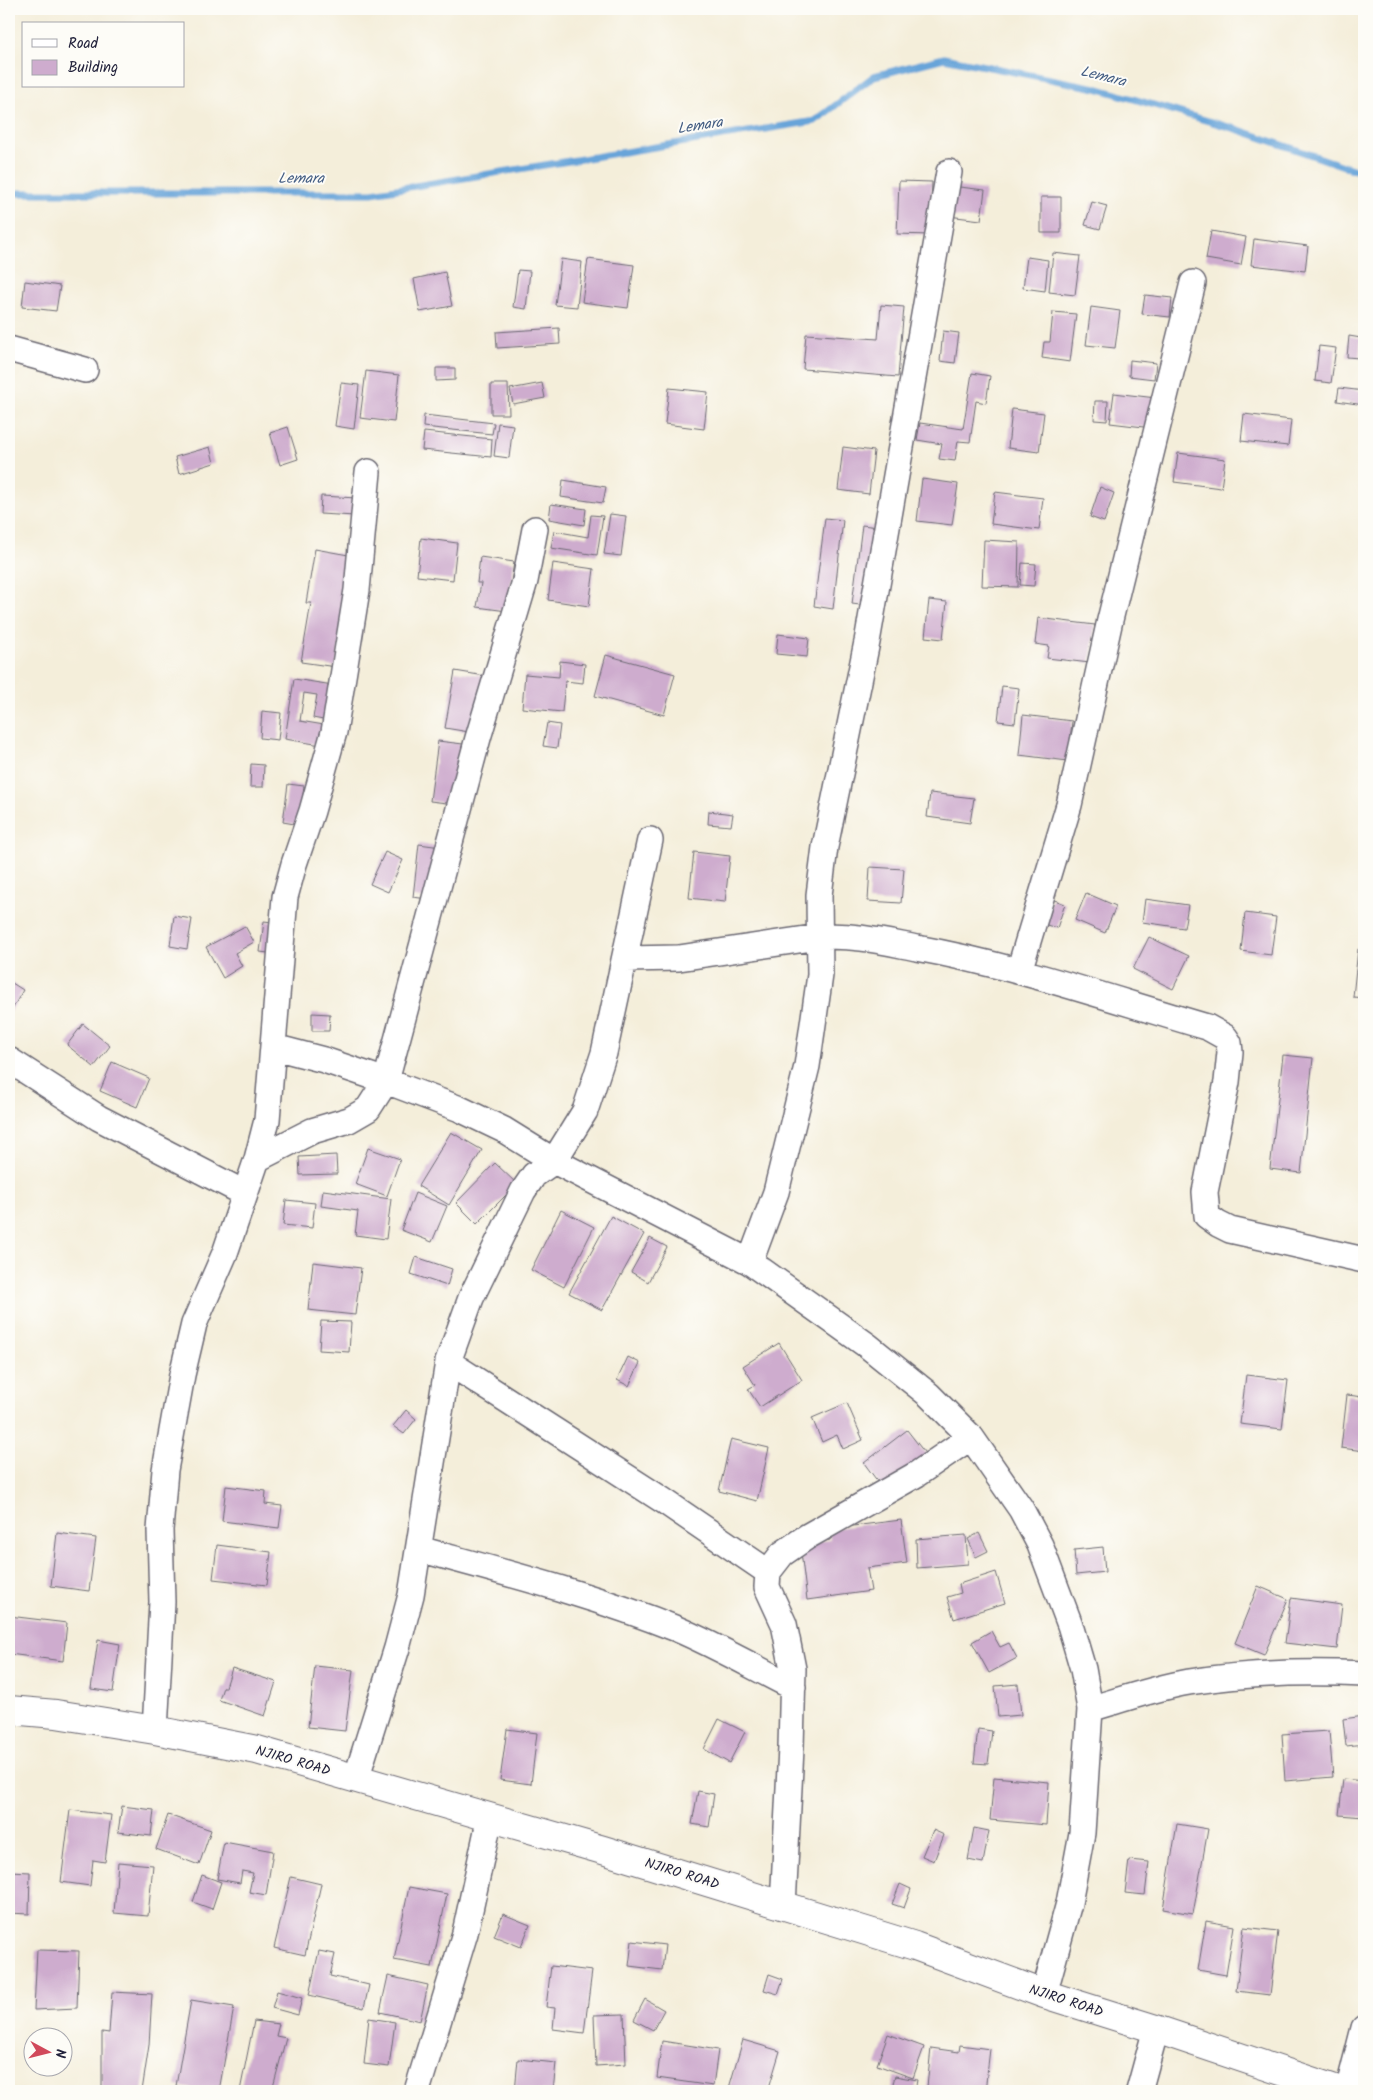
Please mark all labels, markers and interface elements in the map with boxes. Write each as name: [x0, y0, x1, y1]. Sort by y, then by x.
legend: [22, 22, 185, 88]
text: Road: [68, 32, 99, 56]
text: Building: [68, 56, 118, 80]
water label: Lemara: [1078, 60, 1129, 94]
water label: Lemara: [675, 110, 726, 141]
water label: Lemara: [278, 167, 325, 191]
street label: NJIRO ROAD: [253, 1740, 333, 1782]
street label: NJIRO ROAD: [642, 1852, 722, 1896]
street label: NJIRO ROAD: [1026, 1979, 1106, 2023]
north arrow: [22, 2028, 72, 2078]
text: N: [48, 2048, 71, 2059]

